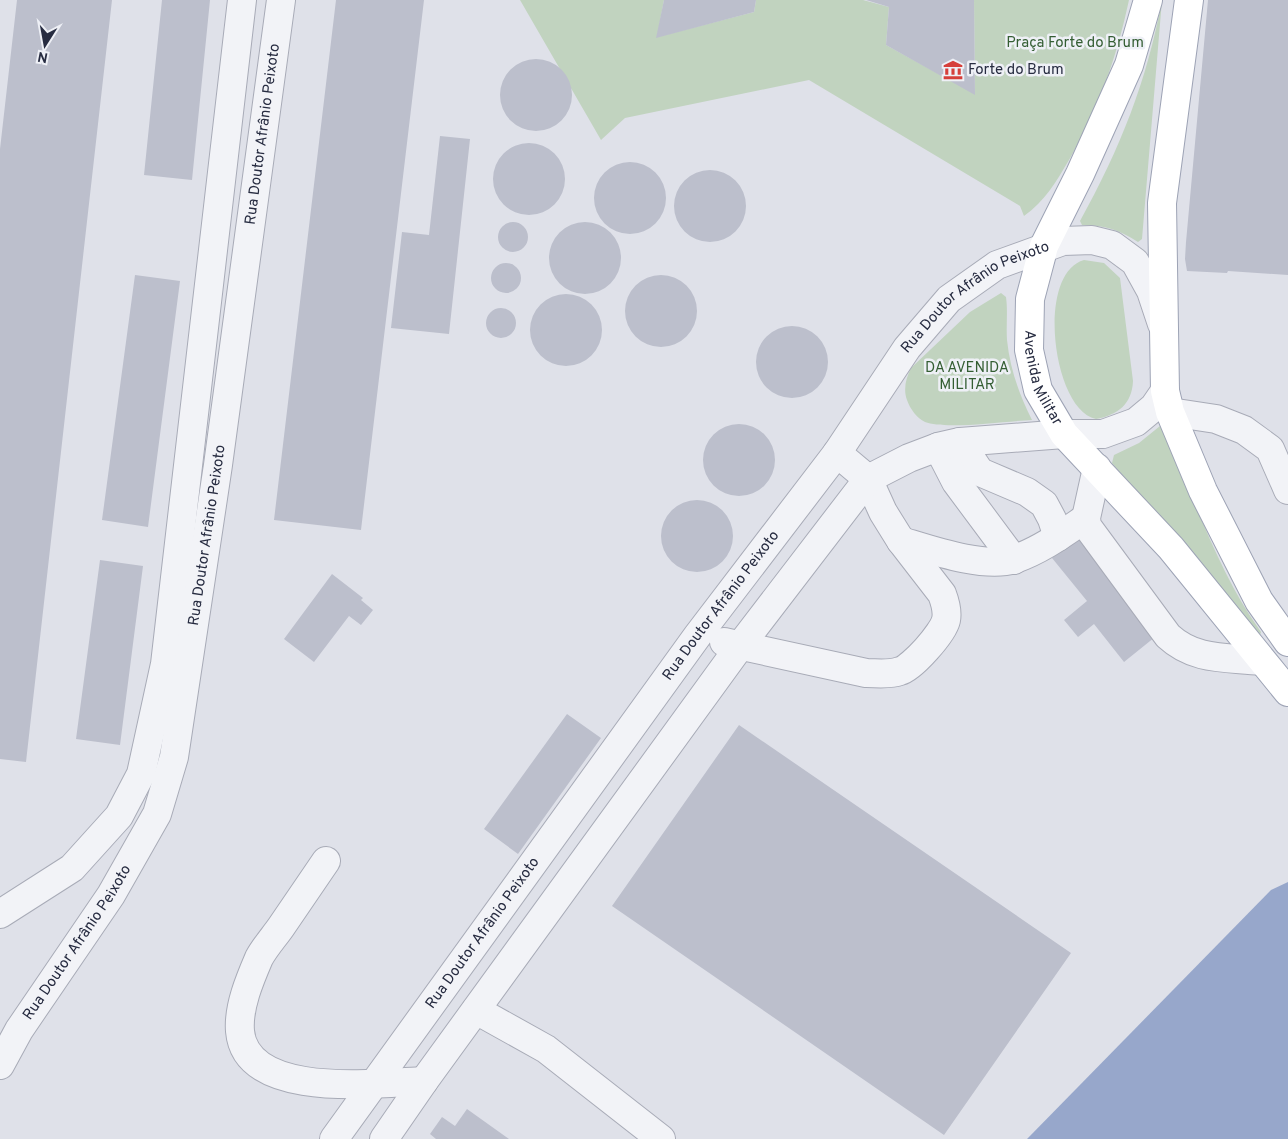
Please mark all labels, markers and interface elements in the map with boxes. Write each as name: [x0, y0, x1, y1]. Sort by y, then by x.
north arrow: [20, 20, 70, 70]
park label: Praça Forte do Brum: [1006, 34, 1144, 53]
street label: Rua Doutor Afrânio Peixoto: [241, 42, 285, 226]
text: N: [36, 47, 49, 66]
museum icon: Forte do Brum: [942, 59, 964, 81]
place label: Forte do Brum: [968, 61, 1064, 80]
street label: Rua Doutor Afrânio Peixoto: [897, 237, 1052, 357]
street label: Avenida Militar: [1019, 330, 1066, 429]
park label: DA AVENIDA MILITAR: [925, 359, 1009, 395]
street label: Rua Doutor Afrânio Peixoto: [184, 444, 230, 627]
street label: Rua Doutor Afrânio Peixoto: [659, 527, 784, 684]
street label: Rua Doutor Afrânio Peixoto: [422, 853, 544, 1013]
street label: Rua Doutor Afrânio Peixoto: [19, 861, 136, 1024]

